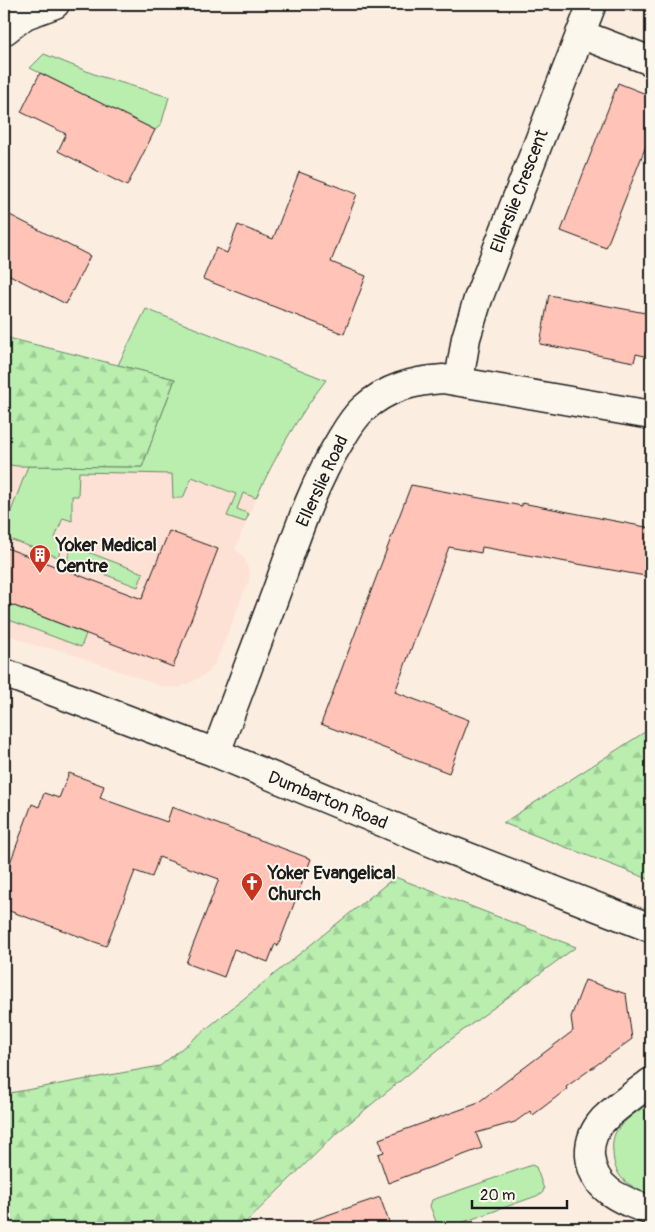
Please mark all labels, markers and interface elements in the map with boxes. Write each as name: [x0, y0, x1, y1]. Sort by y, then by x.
street label: Ellerslie Crescent: [485, 125, 554, 256]
street label: Ellerslie Road: [291, 432, 354, 531]
place label: Yoker Medical Centre: [55, 534, 157, 578]
building icon: Yoker Medical Centre: [28, 543, 52, 574]
street label: Dumbarton Road: [265, 766, 391, 835]
place label: Yoker Evangelical Church: [267, 862, 396, 906]
church icon: Yoker Evangelical Church: [240, 871, 264, 902]
scale bar: [472, 1177, 568, 1209]
text: 20 m: [480, 1186, 515, 1205]

